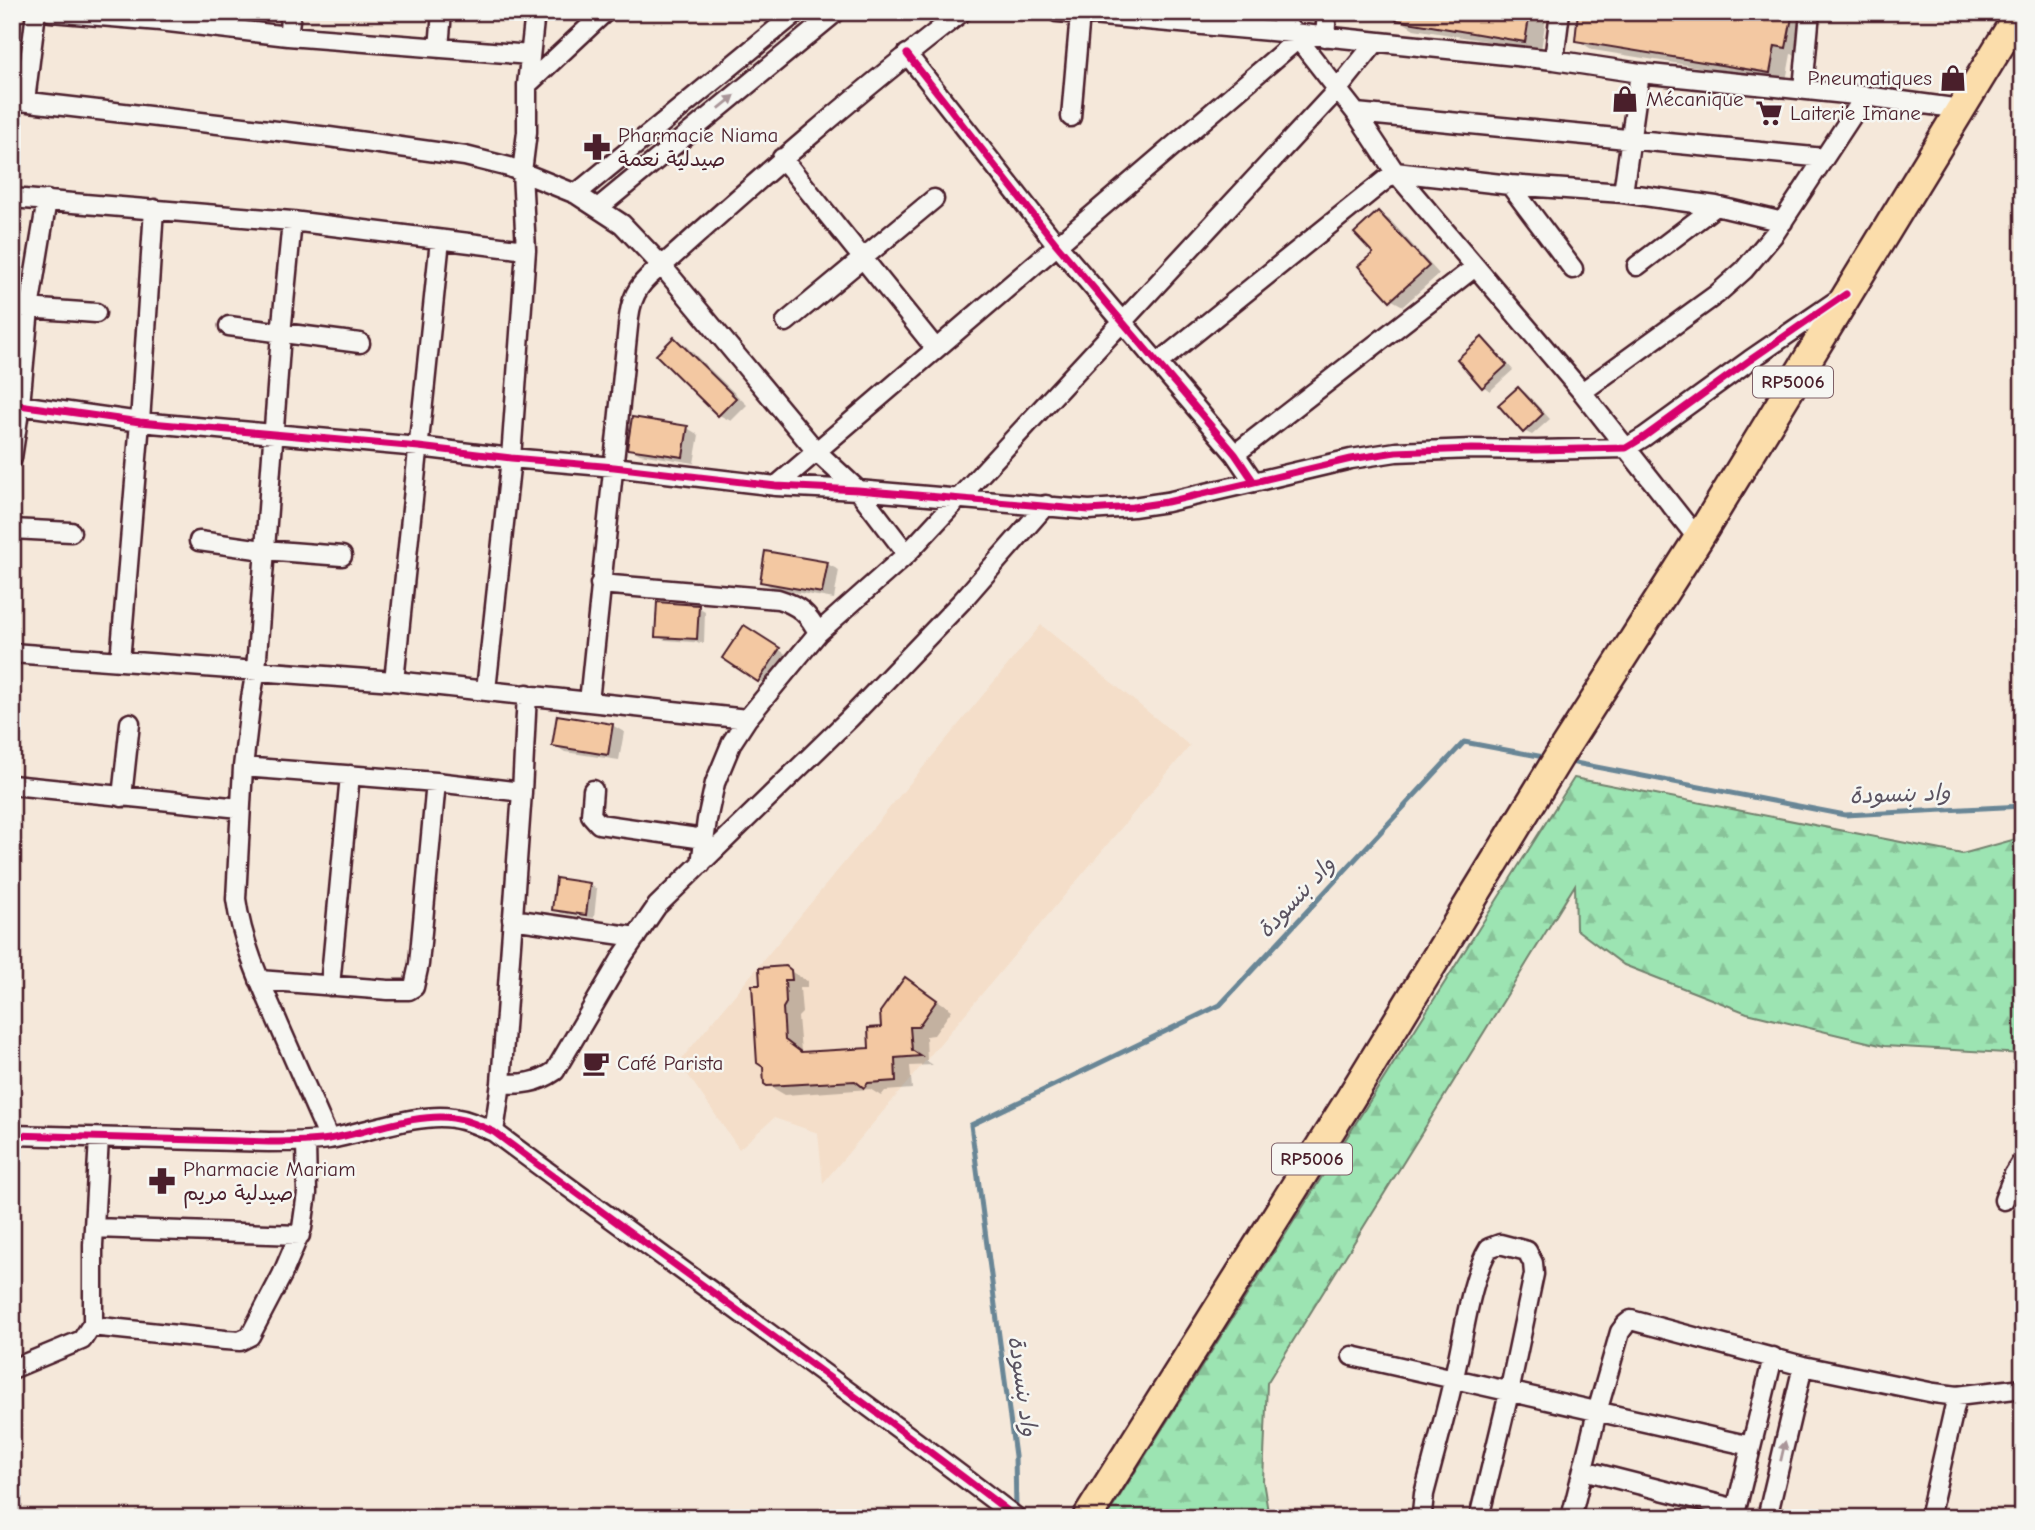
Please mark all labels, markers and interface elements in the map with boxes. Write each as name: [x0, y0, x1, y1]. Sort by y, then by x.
shop icon: Pneumatiques: [1938, 63, 1968, 93]
place label: Pneumatiques: [1808, 66, 1932, 90]
shop icon: Mécanique: [1610, 84, 1640, 114]
place label: Mécanique: [1646, 87, 1744, 111]
one-way arrow: [718, 95, 735, 110]
supermarket icon: Laiterie Imane: [1754, 98, 1784, 128]
place label: Laiterie Imane: [1790, 101, 1921, 125]
place label: Pharmacie Niama صيدلية نعمة: [618, 123, 778, 171]
pharmacy icon: Pharmacie Niama صيدلية نعمة: [582, 132, 612, 162]
road number: RP5006: [1753, 366, 1833, 398]
water label: واد بنسودة: [1849, 779, 1951, 809]
water label: واد بنسودة: [1252, 851, 1341, 943]
cafe icon: Café Parista: [581, 1048, 611, 1078]
place label: Café Parista: [617, 1051, 723, 1075]
road number: RP5006: [1272, 1144, 1352, 1175]
place label: Pharmacie Mariam صيدلية مريم: [183, 1157, 356, 1209]
pharmacy icon: Pharmacie Mariam صيدلية مريم: [147, 1166, 177, 1196]
water label: واد بنسودة: [1003, 1334, 1043, 1438]
one-way arrow: [1778, 1440, 1789, 1462]

